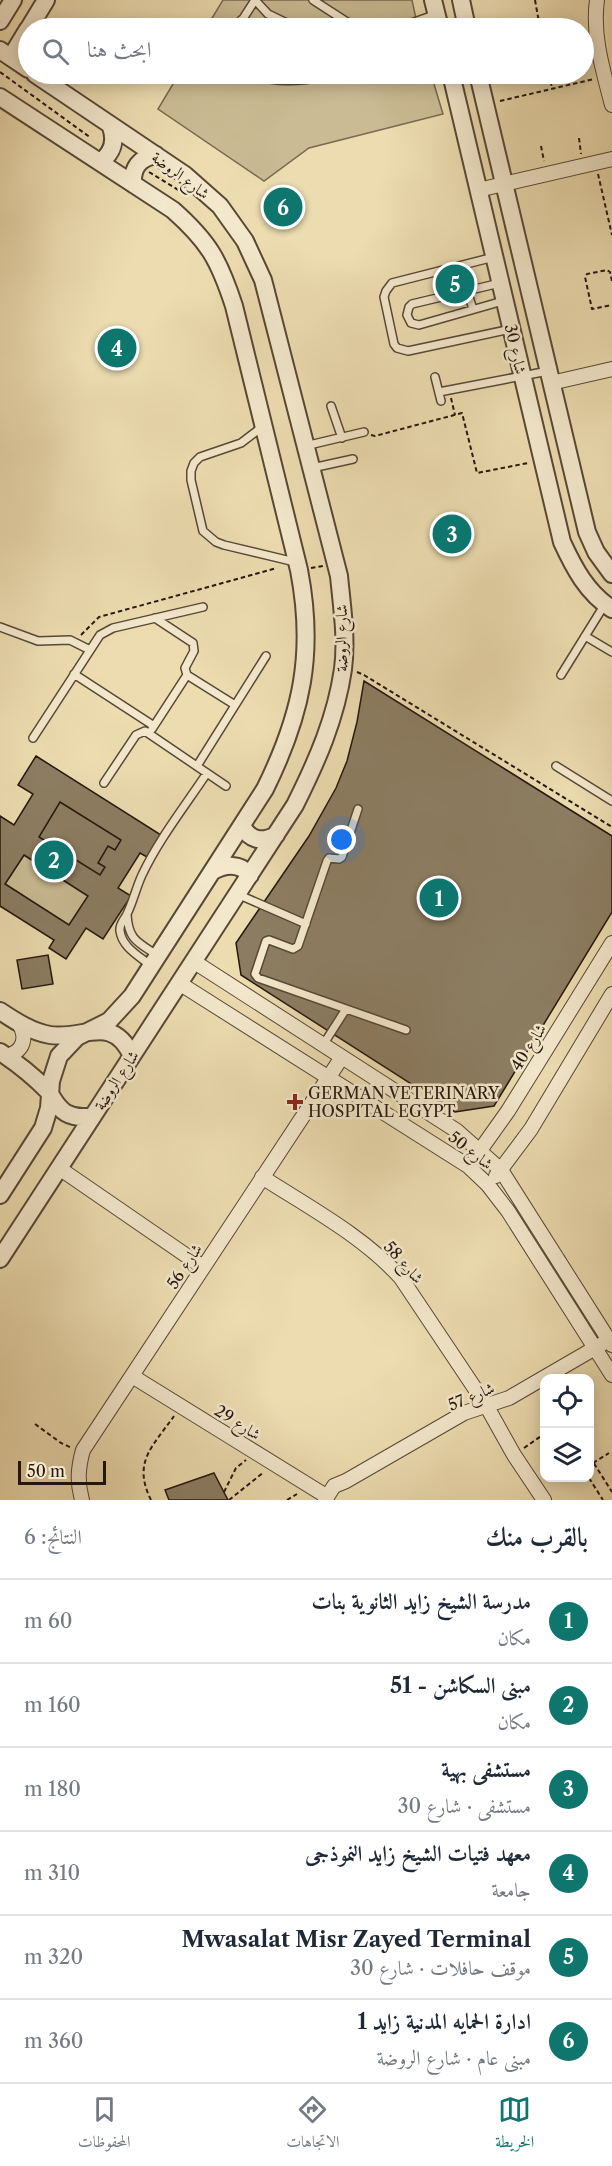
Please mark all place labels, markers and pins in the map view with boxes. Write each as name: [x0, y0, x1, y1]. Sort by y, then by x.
pin: 6: [264, 184, 302, 230]
pin: 5: [436, 262, 474, 306]
pin: 4: [98, 326, 136, 370]
pin: 3: [432, 512, 472, 556]
pin: 2: [34, 838, 74, 882]
pin: 1: [420, 876, 458, 920]
place label: GERMAN VETERINARY HOSPITAL EGYPT: [308, 1083, 500, 1121]
marker: GERMAN VETERINARY HOSPITAL EGYPT: [286, 1093, 304, 1111]

